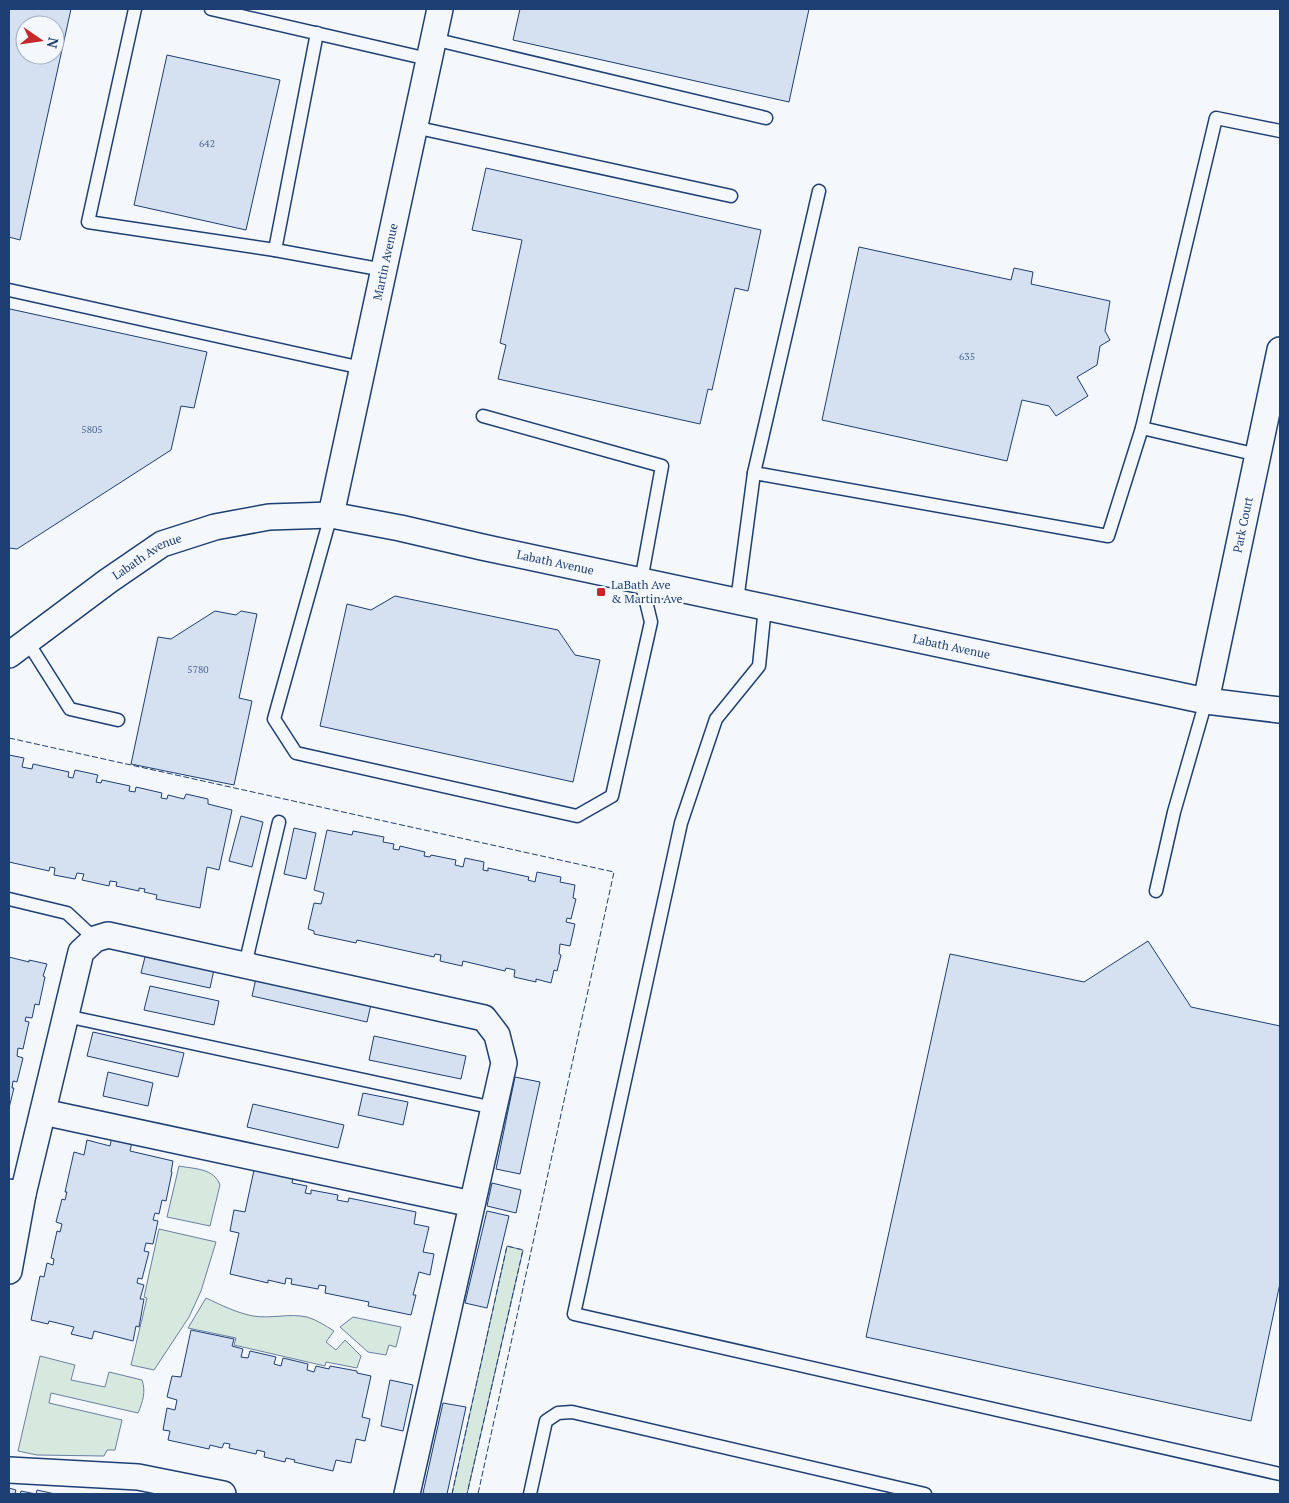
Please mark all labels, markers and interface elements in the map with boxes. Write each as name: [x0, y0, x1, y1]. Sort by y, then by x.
north arrow: [15, 15, 65, 65]
text: N: [43, 36, 64, 51]
house number: 642: [199, 137, 215, 150]
street label: Martin Avenue: [369, 222, 401, 302]
house number: 635: [959, 350, 975, 363]
house number: 5805: [81, 423, 103, 436]
street label: Park Court: [1229, 495, 1256, 554]
street label: Labath Avenue: [109, 530, 184, 583]
street label: Labath Avenue: [515, 547, 596, 578]
place label: LaBath Ave & Martin Ave: [611, 577, 683, 606]
marker: LaBath Ave & Martin Ave: [595, 586, 607, 598]
street label: Labath Avenue: [911, 631, 992, 662]
house number: 5780: [187, 663, 209, 676]

